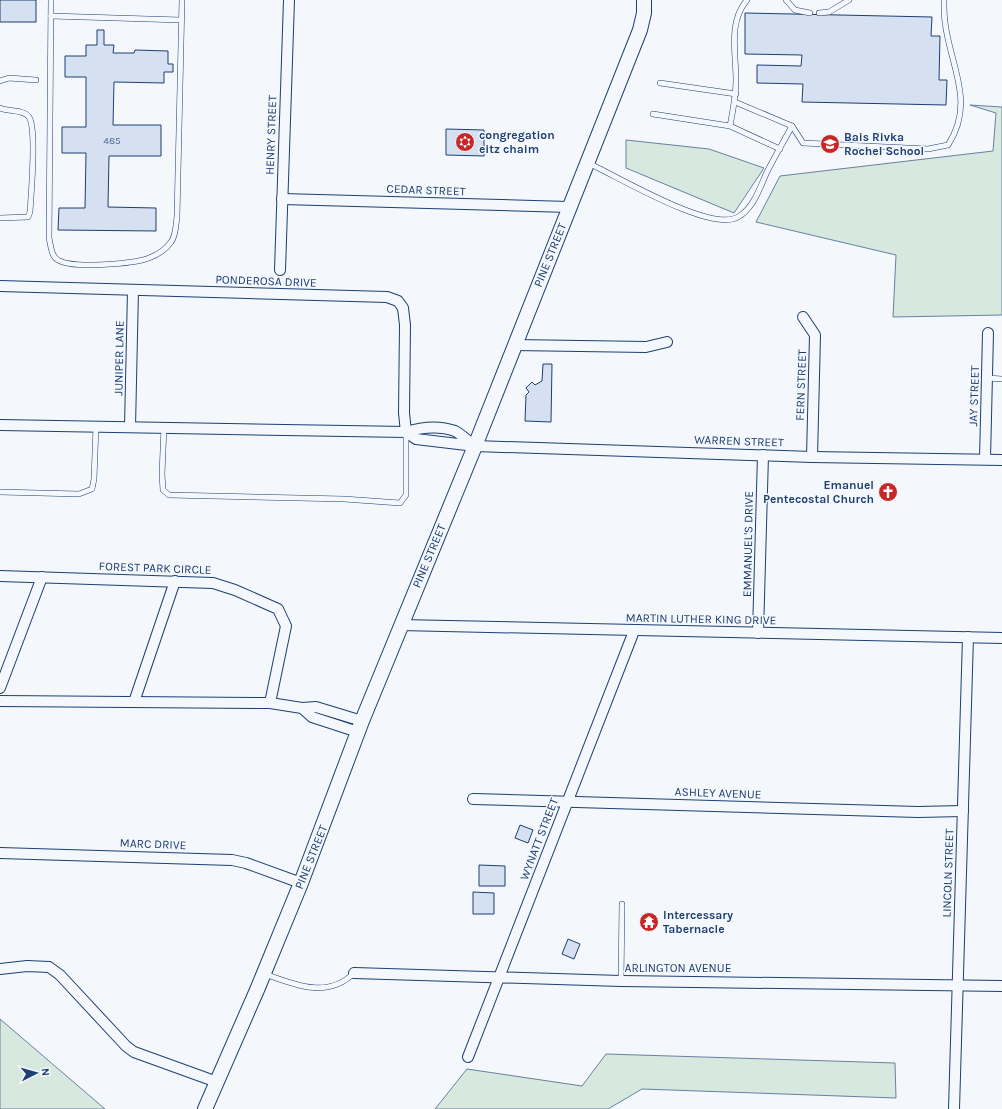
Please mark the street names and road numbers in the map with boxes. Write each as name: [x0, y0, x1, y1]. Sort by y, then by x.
street label: HENRY STREET: [263, 95, 279, 175]
street label: CEDAR STREET: [386, 182, 466, 198]
street label: PINE STREET: [531, 221, 569, 289]
street label: PONDEROSA DRIVE: [215, 272, 317, 290]
street label: JUNIPER LANE: [111, 320, 127, 396]
street label: FERN STREET: [793, 349, 809, 421]
street label: JAY STREET: [966, 365, 982, 427]
street label: WARREN STREET: [694, 432, 784, 450]
street label: EMMANUEL'S DRIVE: [740, 491, 756, 597]
street label: PINE STREET: [409, 522, 449, 590]
street label: FOREST PARK CIRCLE: [99, 559, 211, 577]
street label: MARTIN LUTHER KING DRIVE: [625, 611, 777, 627]
street label: ASHLEY AVENUE: [674, 784, 762, 802]
street label: WYNATT STREET: [517, 796, 561, 882]
street label: PINE STREET: [292, 823, 330, 891]
street label: LINCOLN STREET: [939, 828, 957, 918]
street label: MARC DRIVE: [119, 836, 187, 852]
street label: ARLINGTON AVENUE: [625, 961, 731, 975]

